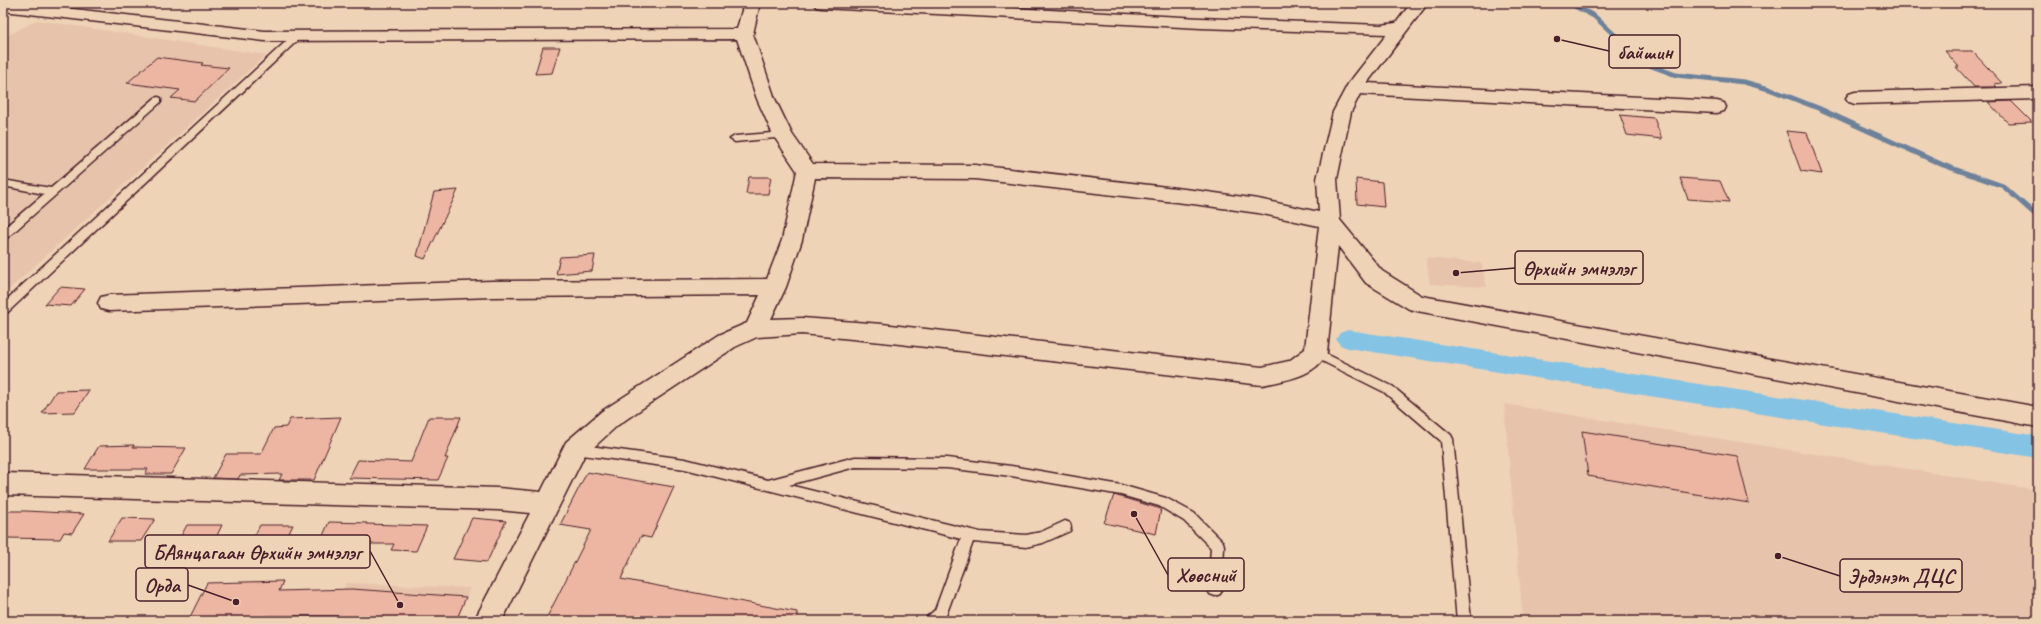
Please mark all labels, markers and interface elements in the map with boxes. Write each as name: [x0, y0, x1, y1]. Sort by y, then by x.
callout: байшин: [1609, 35, 1680, 68]
text: байшин: [1618, 39, 1674, 65]
callout: Өрхийн эмнэлэг: [1515, 251, 1643, 284]
text: Өрхийн эмнэлэг: [1523, 255, 1638, 281]
callout: БАянцагаан Өрхийн эмнэлэг: [145, 535, 370, 568]
text: БАянцагаан Өрхийн эмнэлэг: [153, 539, 364, 565]
callout: Хөөсний: [1168, 558, 1244, 591]
callout: Эрдэнэт ДЦС: [1840, 559, 1962, 592]
text: Хөөсний: [1176, 562, 1238, 588]
text: Эрдэнэт ДЦС: [1848, 563, 1957, 589]
callout: Орда: [136, 568, 188, 601]
text: Орда: [144, 572, 181, 598]

